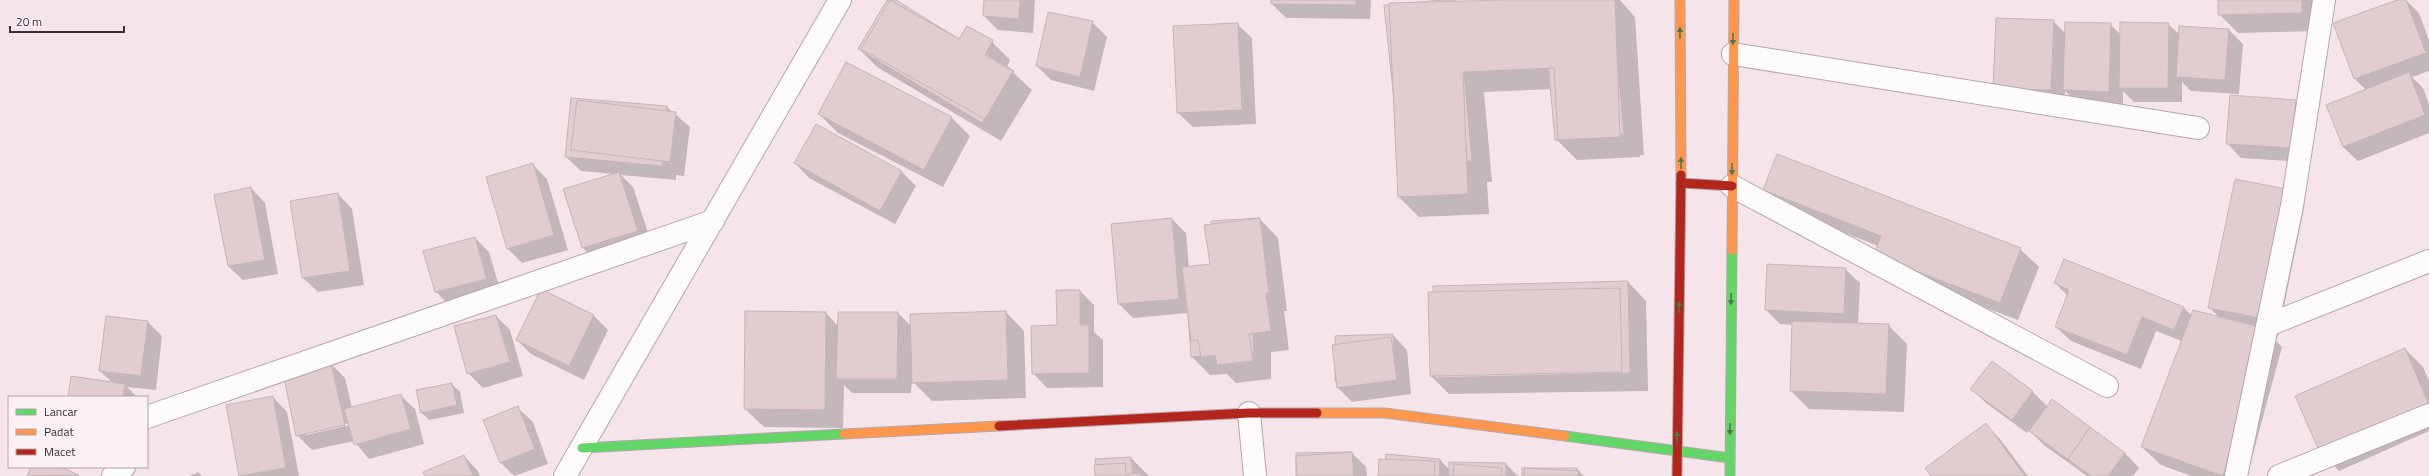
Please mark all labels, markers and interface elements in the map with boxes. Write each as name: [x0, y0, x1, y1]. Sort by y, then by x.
scale bar: [10, 8, 124, 34]
text: 20 m: [16, 12, 42, 31]
one-way arrow: [1677, 26, 1683, 39]
one-way arrow: [1730, 33, 1737, 45]
one-way arrow: [1678, 156, 1684, 169]
one-way arrow: [1729, 163, 1735, 176]
one-way arrow: [1728, 293, 1734, 306]
one-way arrow: [1676, 300, 1682, 313]
legend: [8, 396, 148, 468]
text: Lancar: [44, 402, 78, 421]
text: Padat: [44, 422, 74, 441]
one-way arrow: [1727, 423, 1733, 436]
one-way arrow: [1674, 430, 1680, 443]
text: Macet: [44, 442, 76, 461]

